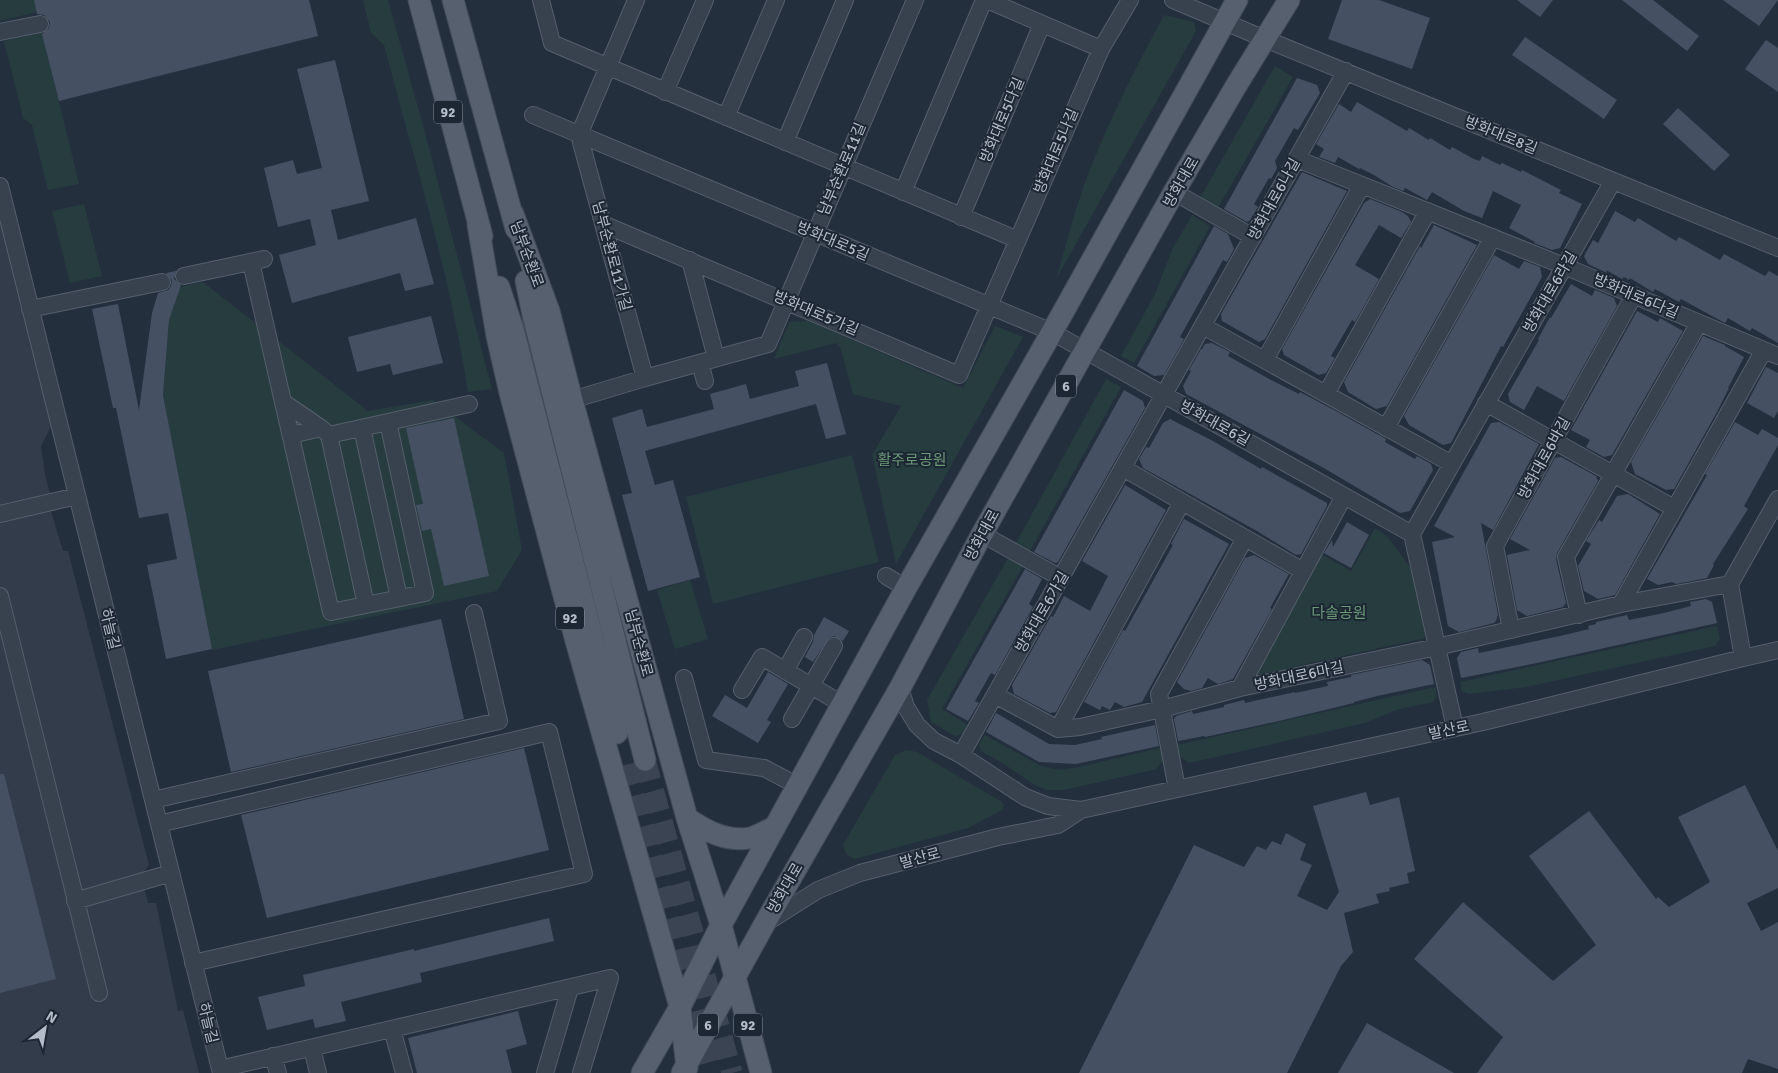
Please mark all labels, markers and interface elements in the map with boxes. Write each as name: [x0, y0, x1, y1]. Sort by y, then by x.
street label: 방화대로5다길: [976, 75, 1028, 165]
road number: 92: [434, 100, 462, 124]
street label: 방화대로5나길: [1030, 106, 1082, 196]
street label: 방화대로8길: [1462, 112, 1540, 158]
street label: 남부순환로11길: [814, 120, 870, 218]
street label: 방화대로: [1159, 154, 1203, 210]
street label: 방화대로6나길: [1244, 155, 1304, 243]
street label: 남부순환로11가길: [589, 199, 635, 313]
street label: 남부순환로: [507, 218, 547, 290]
street label: 방화대로5길: [794, 218, 872, 264]
street label: 방화대로6라길: [1519, 248, 1581, 336]
street label: 방화대로6다길: [1591, 270, 1681, 322]
street label: 방화대로5가길: [771, 287, 861, 339]
road number: 6: [1056, 374, 1076, 398]
street label: 방화대로6길: [1177, 396, 1253, 450]
street label: 방화대로6바길: [1514, 414, 1574, 502]
park label: 활주로공원: [877, 451, 947, 469]
street label: 방화대로: [961, 506, 1003, 564]
street label: 방화대로6가길: [1011, 568, 1073, 656]
park label: 다솔공원: [1311, 604, 1367, 622]
road number: 92: [556, 606, 584, 630]
street label: 하늘길: [96, 607, 124, 651]
street label: 남부순환로: [621, 607, 657, 679]
street label: 방화대로6마길: [1253, 658, 1345, 694]
street label: 발산로: [1427, 717, 1471, 743]
street label: 발산로: [898, 844, 942, 872]
street label: 방화대로: [763, 860, 807, 916]
street label: 하늘길: [194, 1001, 222, 1045]
north arrow: [20, 1003, 70, 1053]
text: N: [43, 1007, 60, 1027]
road number: 6: [698, 1014, 718, 1036]
road number: 92: [734, 1014, 762, 1036]

